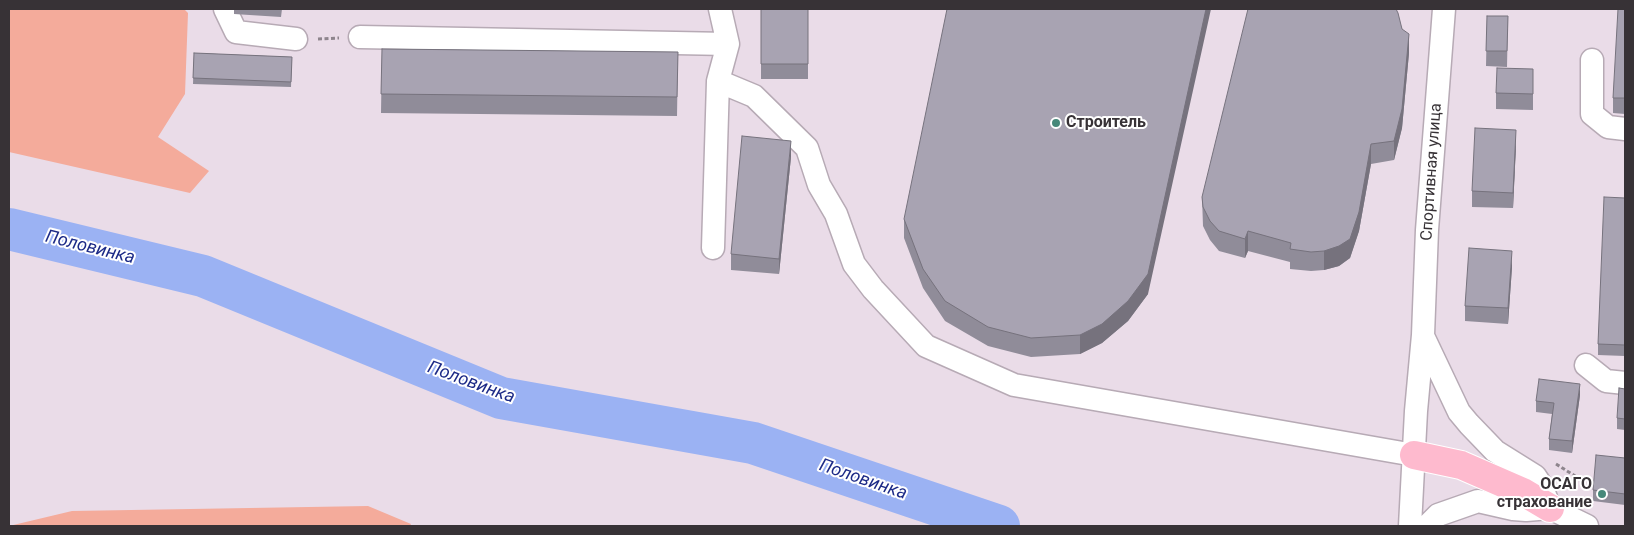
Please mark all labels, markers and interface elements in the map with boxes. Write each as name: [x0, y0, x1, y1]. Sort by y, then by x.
street label: Спортивная улица: [1418, 103, 1446, 241]
place label: Строитель: [1066, 113, 1146, 133]
marker: Строитель: [1050, 117, 1062, 129]
water label: Половинка: [43, 226, 137, 270]
water label: Половинка: [424, 357, 518, 409]
water label: Половинка: [816, 455, 910, 505]
place label: ОСАГО страхование: [1497, 475, 1592, 513]
marker: ОСАГО страхование: [1596, 488, 1608, 500]

